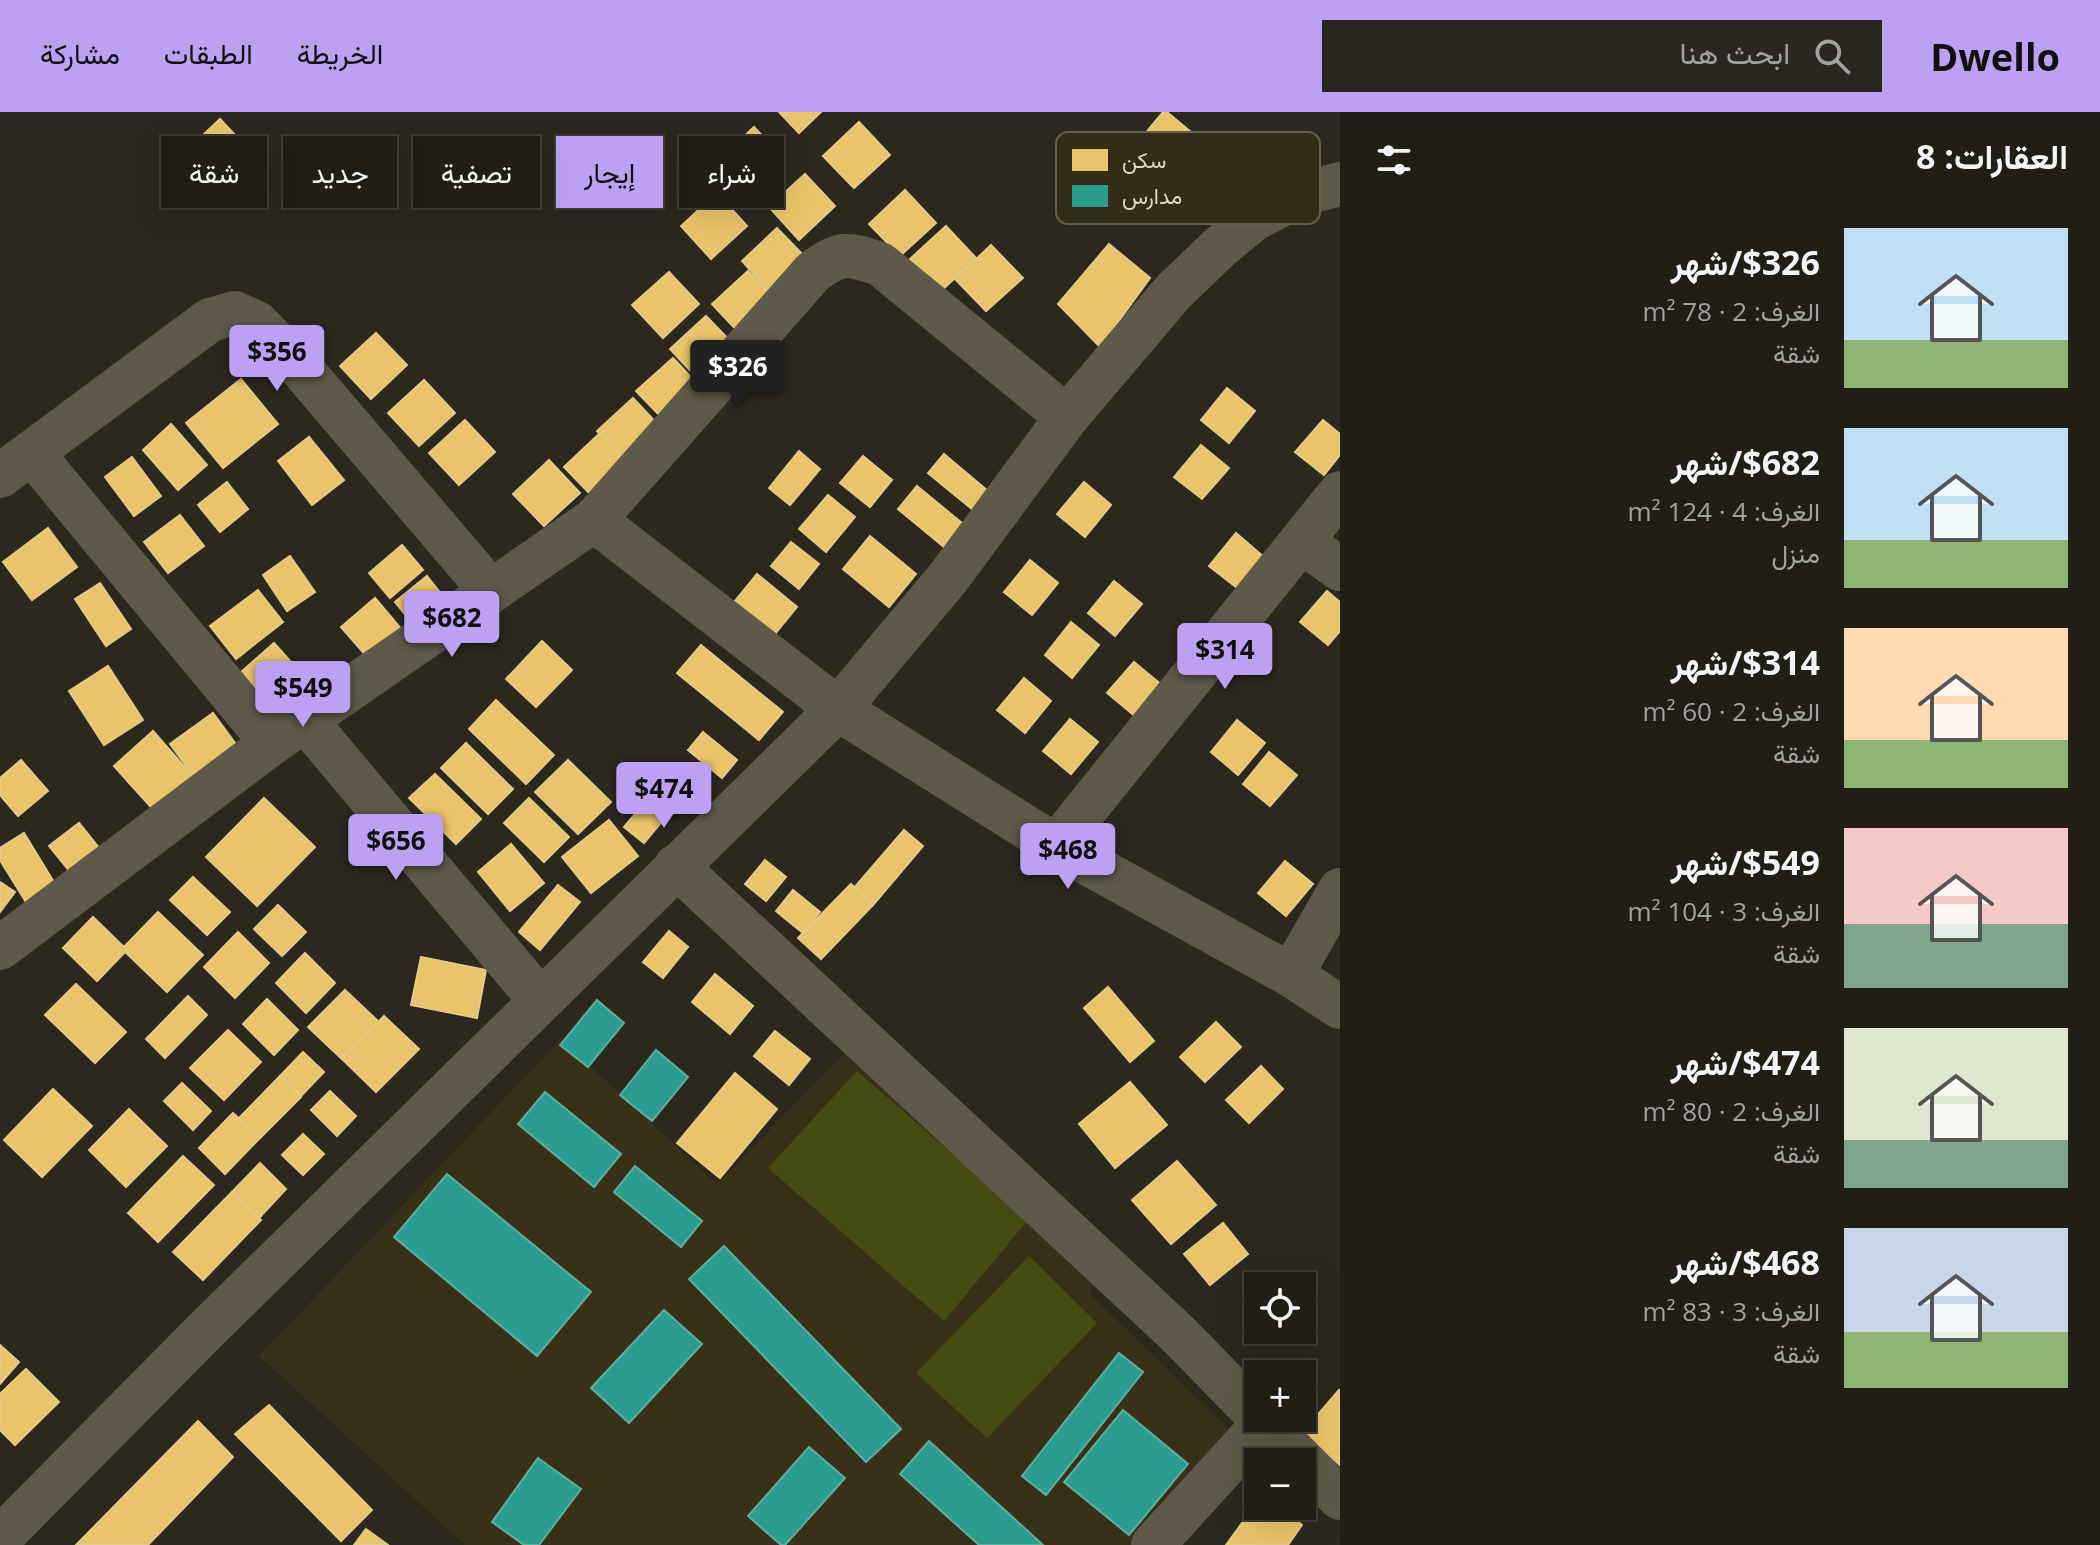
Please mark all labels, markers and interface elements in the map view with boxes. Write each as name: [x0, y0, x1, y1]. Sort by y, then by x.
search box: [1322, 20, 1882, 92]
text: Dwello: [1930, 30, 2060, 82]
text: ابحث هنا: [1679, 32, 1790, 73]
text: مشاركة: [40, 34, 120, 72]
text: الطبقات: [164, 34, 253, 72]
text: الخريطة: [297, 34, 383, 72]
icon: search: [1810, 34, 1854, 78]
legend: [1056, 132, 1320, 224]
text: العقارات: 8: [1916, 133, 2068, 179]
chip: شقة: [161, 136, 267, 208]
chip: جديد: [283, 136, 397, 208]
chip: تصفية: [413, 136, 540, 208]
chip: إيجار: [556, 136, 663, 208]
chip: شراء: [679, 136, 784, 208]
icon: filters: [1372, 138, 1416, 182]
text: سكن: [1122, 144, 1166, 174]
text: مدارس: [1122, 180, 1182, 210]
text: $326/شهر: [1671, 239, 1820, 285]
icon: home: [1908, 260, 2004, 356]
text: الغرف: 2 · 78 m²: [1642, 293, 1820, 329]
pin: $356: [230, 325, 324, 393]
text: $356: [247, 333, 307, 369]
text: شقة: [1773, 335, 1820, 371]
pin: $326: [691, 340, 785, 408]
text: $326: [708, 348, 768, 384]
text: $682/شهر: [1671, 439, 1820, 485]
icon: home: [1908, 460, 2004, 556]
text: الغرف: 4 · 124 m²: [1628, 493, 1820, 529]
text: منزل: [1771, 535, 1820, 571]
pin: $682: [405, 591, 499, 659]
text: $682: [422, 599, 482, 635]
pin: $314: [1178, 623, 1272, 691]
text: $314: [1195, 631, 1255, 667]
text: $314/شهر: [1671, 639, 1820, 685]
icon: home: [1908, 660, 2004, 756]
pin: $549: [256, 661, 350, 729]
text: $549: [273, 669, 333, 705]
text: الغرف: 2 · 60 m²: [1642, 693, 1820, 729]
text: شقة: [1773, 735, 1820, 771]
pin: $474: [617, 762, 711, 830]
text: $474: [634, 770, 694, 806]
pin: $656: [349, 814, 443, 882]
text: $656: [366, 822, 426, 858]
pin: $468: [1021, 823, 1115, 891]
text: $468: [1038, 831, 1098, 867]
text: $549/شهر: [1671, 839, 1820, 885]
icon: home: [1908, 860, 2004, 956]
text: الغرف: 3 · 104 m²: [1628, 893, 1820, 929]
text: شقة: [1773, 935, 1820, 971]
text: $474/شهر: [1671, 1039, 1820, 1085]
icon: home: [1908, 1060, 2004, 1156]
text: الغرف: 2 · 80 m²: [1642, 1093, 1820, 1129]
text: شقة: [1773, 1135, 1820, 1171]
text: $468/شهر: [1671, 1239, 1820, 1285]
icon: home: [1908, 1260, 2004, 1356]
map controls: [1244, 1272, 1316, 1520]
button: locate: [1244, 1272, 1316, 1344]
text: الغرف: 3 · 83 m²: [1642, 1293, 1820, 1329]
text: شقة: [1773, 1335, 1820, 1371]
button: +: [1244, 1360, 1316, 1432]
button: −: [1244, 1448, 1316, 1520]

